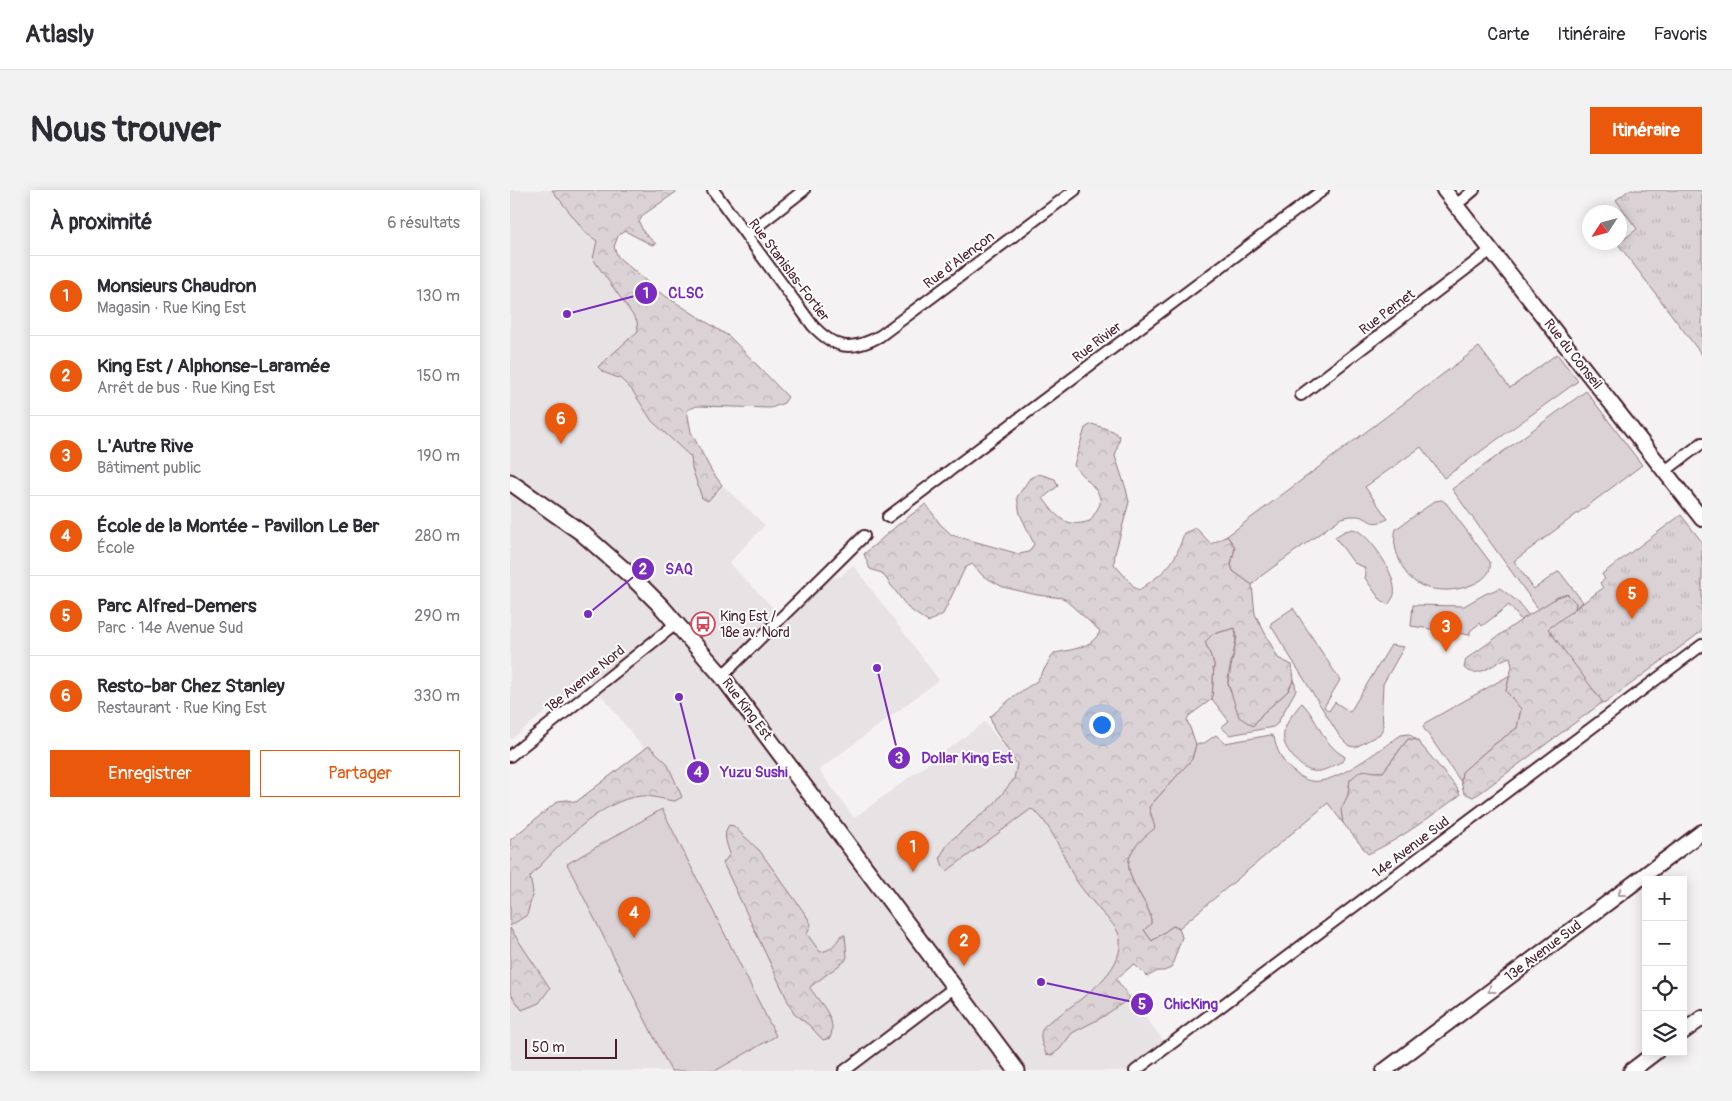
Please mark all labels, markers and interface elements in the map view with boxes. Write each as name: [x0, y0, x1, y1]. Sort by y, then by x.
text: Atlasly: [25, 20, 94, 49]
text: Carte: [1487, 23, 1529, 46]
text: Itinéraire: [1557, 23, 1625, 46]
text: Favoris: [1653, 23, 1707, 46]
button: Itinéraire: [1590, 107, 1702, 154]
text: Nous trouver: [30, 108, 221, 152]
north arrow: [1582, 205, 1627, 250]
text: À proximité: [50, 209, 153, 236]
text: 6 résultats: [387, 213, 460, 233]
street label: Rue Stanislas-Fortier: [745, 215, 833, 325]
street label: Rue d'Alençon: [920, 228, 998, 292]
text: Monsieurs Chaudron: [97, 274, 256, 298]
callout: CLSC: [634, 278, 714, 308]
text: 1: [643, 284, 649, 303]
text: CLSC: [668, 284, 704, 303]
street label: Rue Pernet: [1356, 285, 1418, 338]
text: 1: [63, 286, 69, 306]
text: 130 m: [416, 286, 460, 306]
text: Magasin · Rue King Est: [97, 298, 246, 318]
street label: Rue du Conseil: [1540, 315, 1606, 393]
street label: Rue Rivier: [1069, 318, 1125, 366]
text: King Est / Alphonse-Laramée: [97, 354, 330, 378]
text: 2: [62, 366, 70, 386]
text: 150 m: [416, 366, 460, 386]
text: Arrêt de bus · Rue King Est: [97, 378, 275, 398]
pin: 6: [545, 403, 577, 444]
text: L'Autre Rive: [97, 434, 193, 458]
text: 3: [62, 446, 70, 466]
text: 190 m: [417, 446, 460, 466]
text: Bâtiment public: [97, 458, 201, 478]
text: École de la Montée - Pavillon Le Ber: [97, 514, 379, 538]
text: 4: [61, 526, 71, 546]
text: 280 m: [414, 526, 460, 546]
text: École: [97, 538, 134, 558]
callout: SAQ: [630, 554, 703, 584]
text: 2: [639, 560, 647, 579]
text: SAQ: [665, 560, 693, 579]
pin: 5: [1616, 578, 1648, 619]
text: Parc Alfred-Demers: [97, 594, 256, 618]
text: 5: [62, 606, 70, 626]
text: 290 m: [414, 606, 460, 626]
place label: King Est / 18e av. Nord: [720, 608, 790, 641]
bus stop icon: King Est / 18e av. Nord: [690, 611, 716, 637]
pin: 3: [1430, 611, 1462, 652]
text: Parc · 14e Avenue Sud: [97, 618, 243, 638]
street label: 18e Avenue Nord: [542, 642, 628, 716]
text: Resto-bar Chez Stanley: [97, 674, 285, 698]
street label: Rue King Est: [718, 675, 776, 744]
text: 6: [61, 686, 71, 706]
text: 330 m: [414, 686, 460, 706]
text: Restaurant · Rue King Est: [97, 698, 267, 718]
your location: [1089, 712, 1115, 738]
callout: Dollar King Est: [886, 743, 1023, 773]
text: 3: [895, 749, 903, 768]
text: Dollar King Est: [921, 749, 1014, 768]
button: Enregistrer: [50, 750, 250, 797]
button: Partager: [260, 750, 460, 797]
callout: Yuzu Sushi: [686, 757, 798, 787]
text: 4: [694, 763, 703, 782]
text: Yuzu Sushi: [719, 763, 788, 782]
street label: 14e Avenue Sud: [1369, 813, 1453, 881]
pin: 1: [897, 831, 929, 872]
map controls: [1642, 876, 1687, 1056]
button: +: [1642, 876, 1687, 921]
one-way arrow: [1618, 887, 1627, 895]
pin: 4: [618, 897, 650, 938]
street label: 13e Avenue Sud: [1501, 917, 1585, 985]
button: −: [1642, 921, 1687, 966]
pin: 2: [948, 925, 980, 966]
button: locate: [1642, 966, 1687, 1011]
one-way arrow: [1487, 984, 1497, 993]
callout: ChicKing: [1129, 989, 1229, 1019]
text: 5: [1138, 995, 1146, 1014]
text: ChicKing: [1164, 995, 1219, 1014]
button: layers: [1642, 1011, 1687, 1056]
scale bar: [525, 1036, 618, 1059]
text: 50 m: [532, 1039, 565, 1056]

